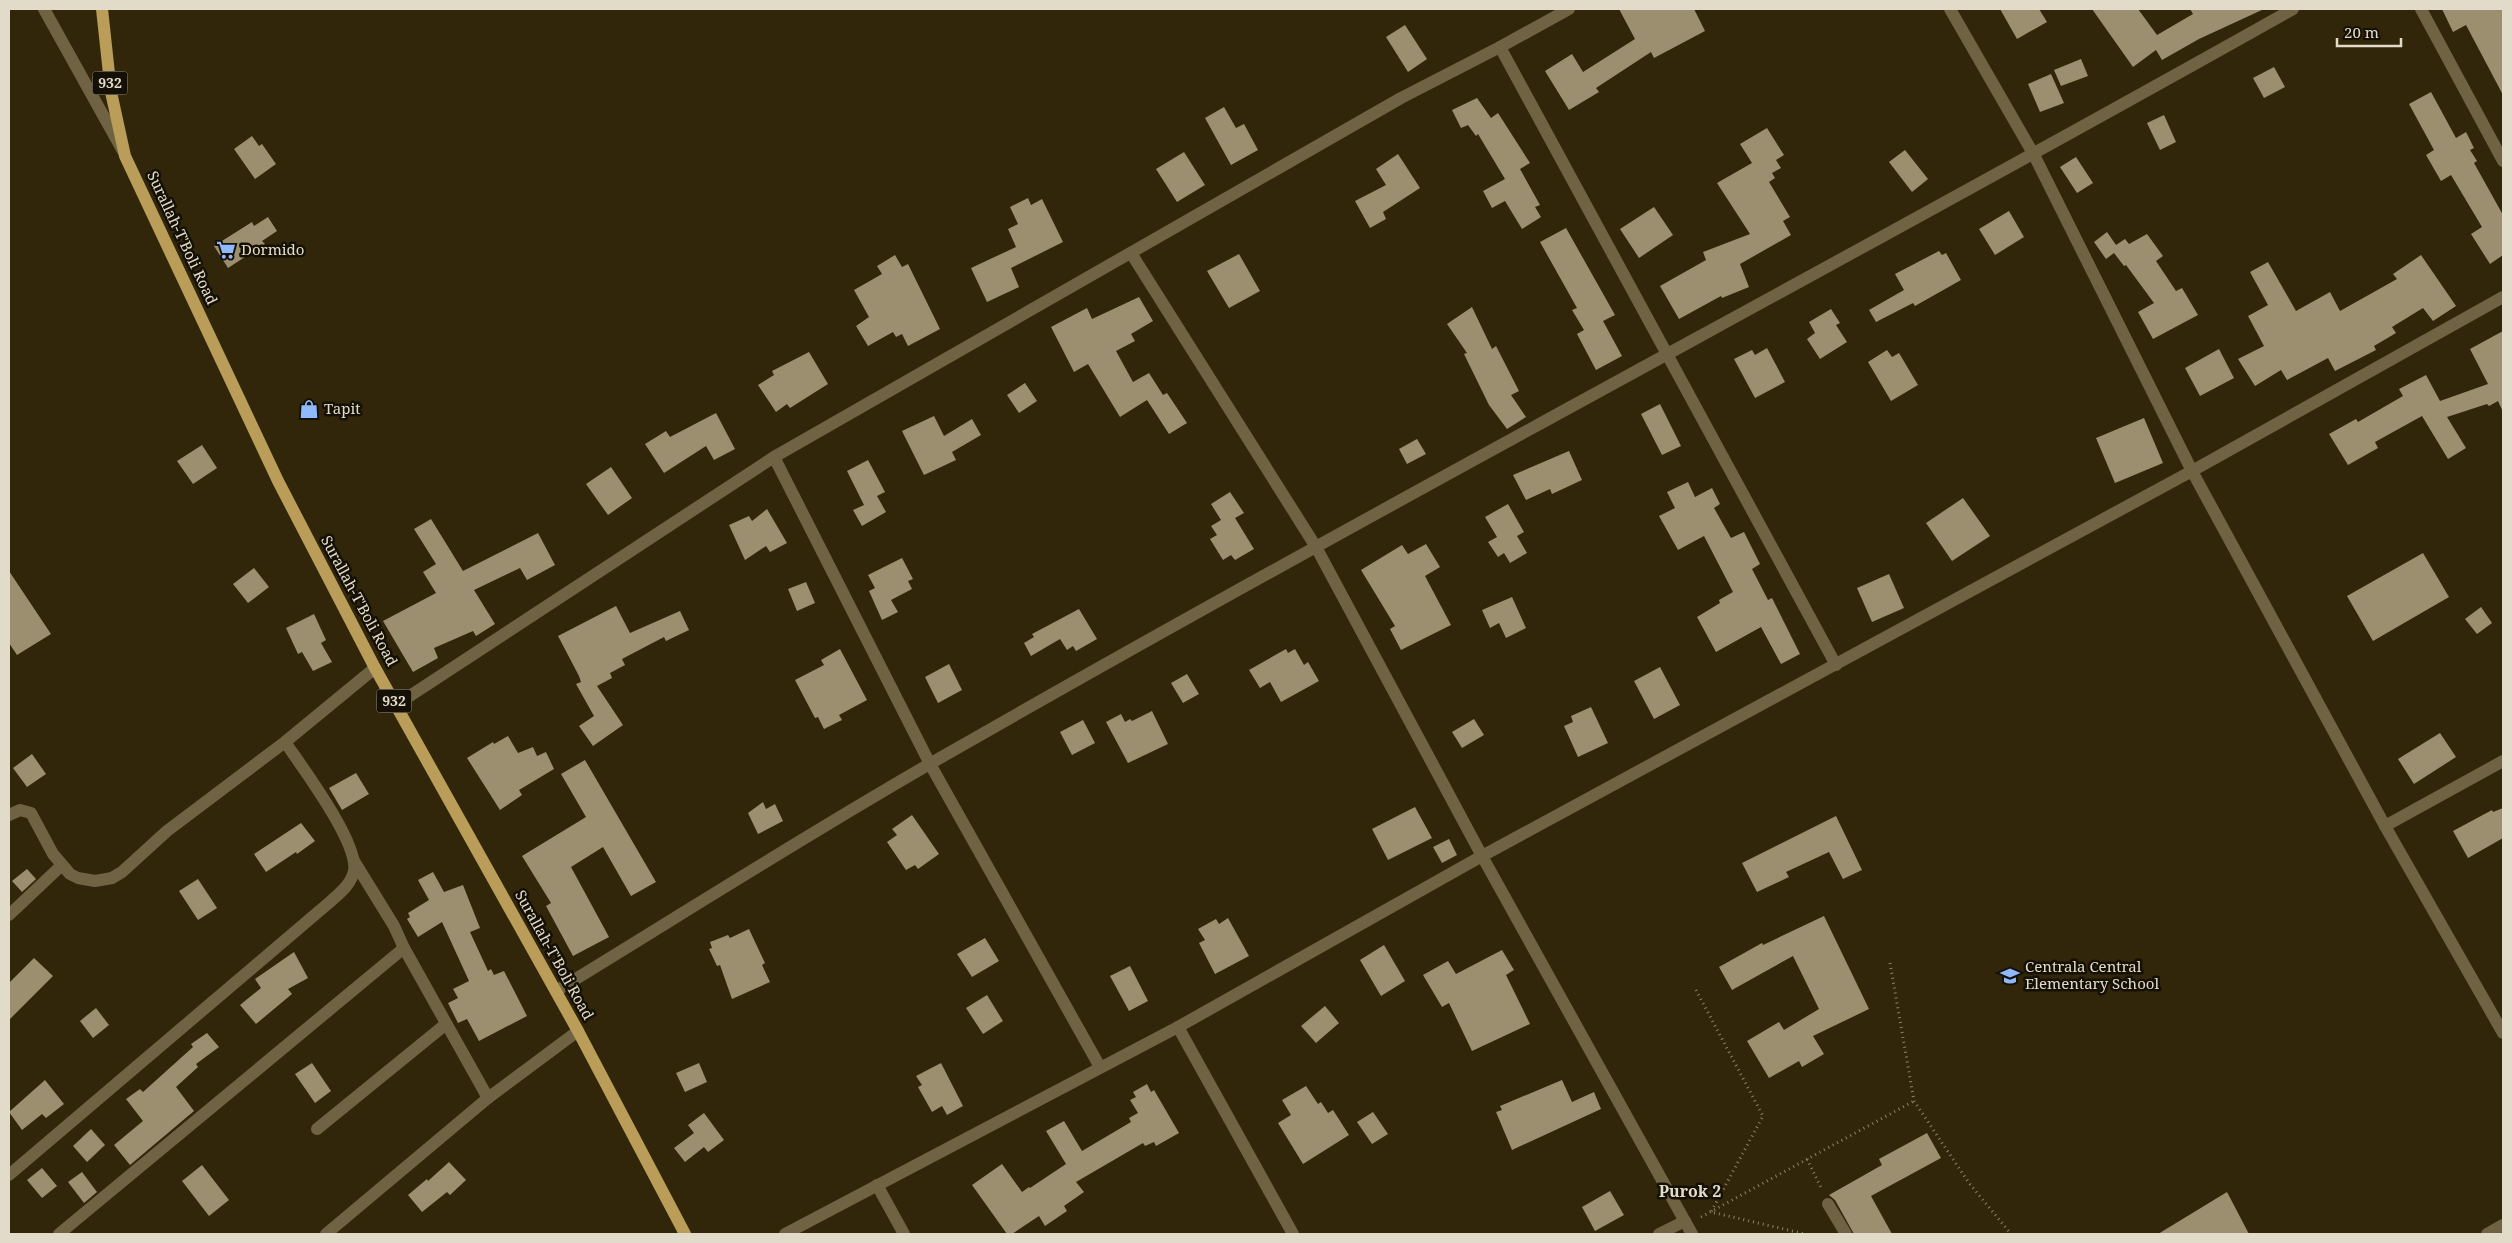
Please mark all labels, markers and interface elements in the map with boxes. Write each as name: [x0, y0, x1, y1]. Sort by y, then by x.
scale bar: [2337, 15, 2401, 47]
text: 20 m: [2344, 22, 2379, 42]
road number: 932: [92, 72, 128, 95]
street label: Surallah-T'Boli Road: [143, 168, 223, 308]
supermarket icon: Dormido: [215, 239, 237, 261]
place label: Dormido: [241, 239, 304, 259]
shop icon: Tapit: [298, 398, 320, 420]
place label: Tapit: [324, 398, 360, 418]
street label: Surallah-T'Boli Road: [317, 532, 403, 669]
road number: 932: [376, 689, 412, 712]
street label: Surallah-T'Boli Road: [511, 886, 599, 1023]
place label: Centrala Central Elementary School: [2025, 956, 2159, 993]
school or university icon: Centrala Central Elementary School: [1999, 965, 2021, 987]
district label: Purok 2: [1659, 1180, 1721, 1202]

